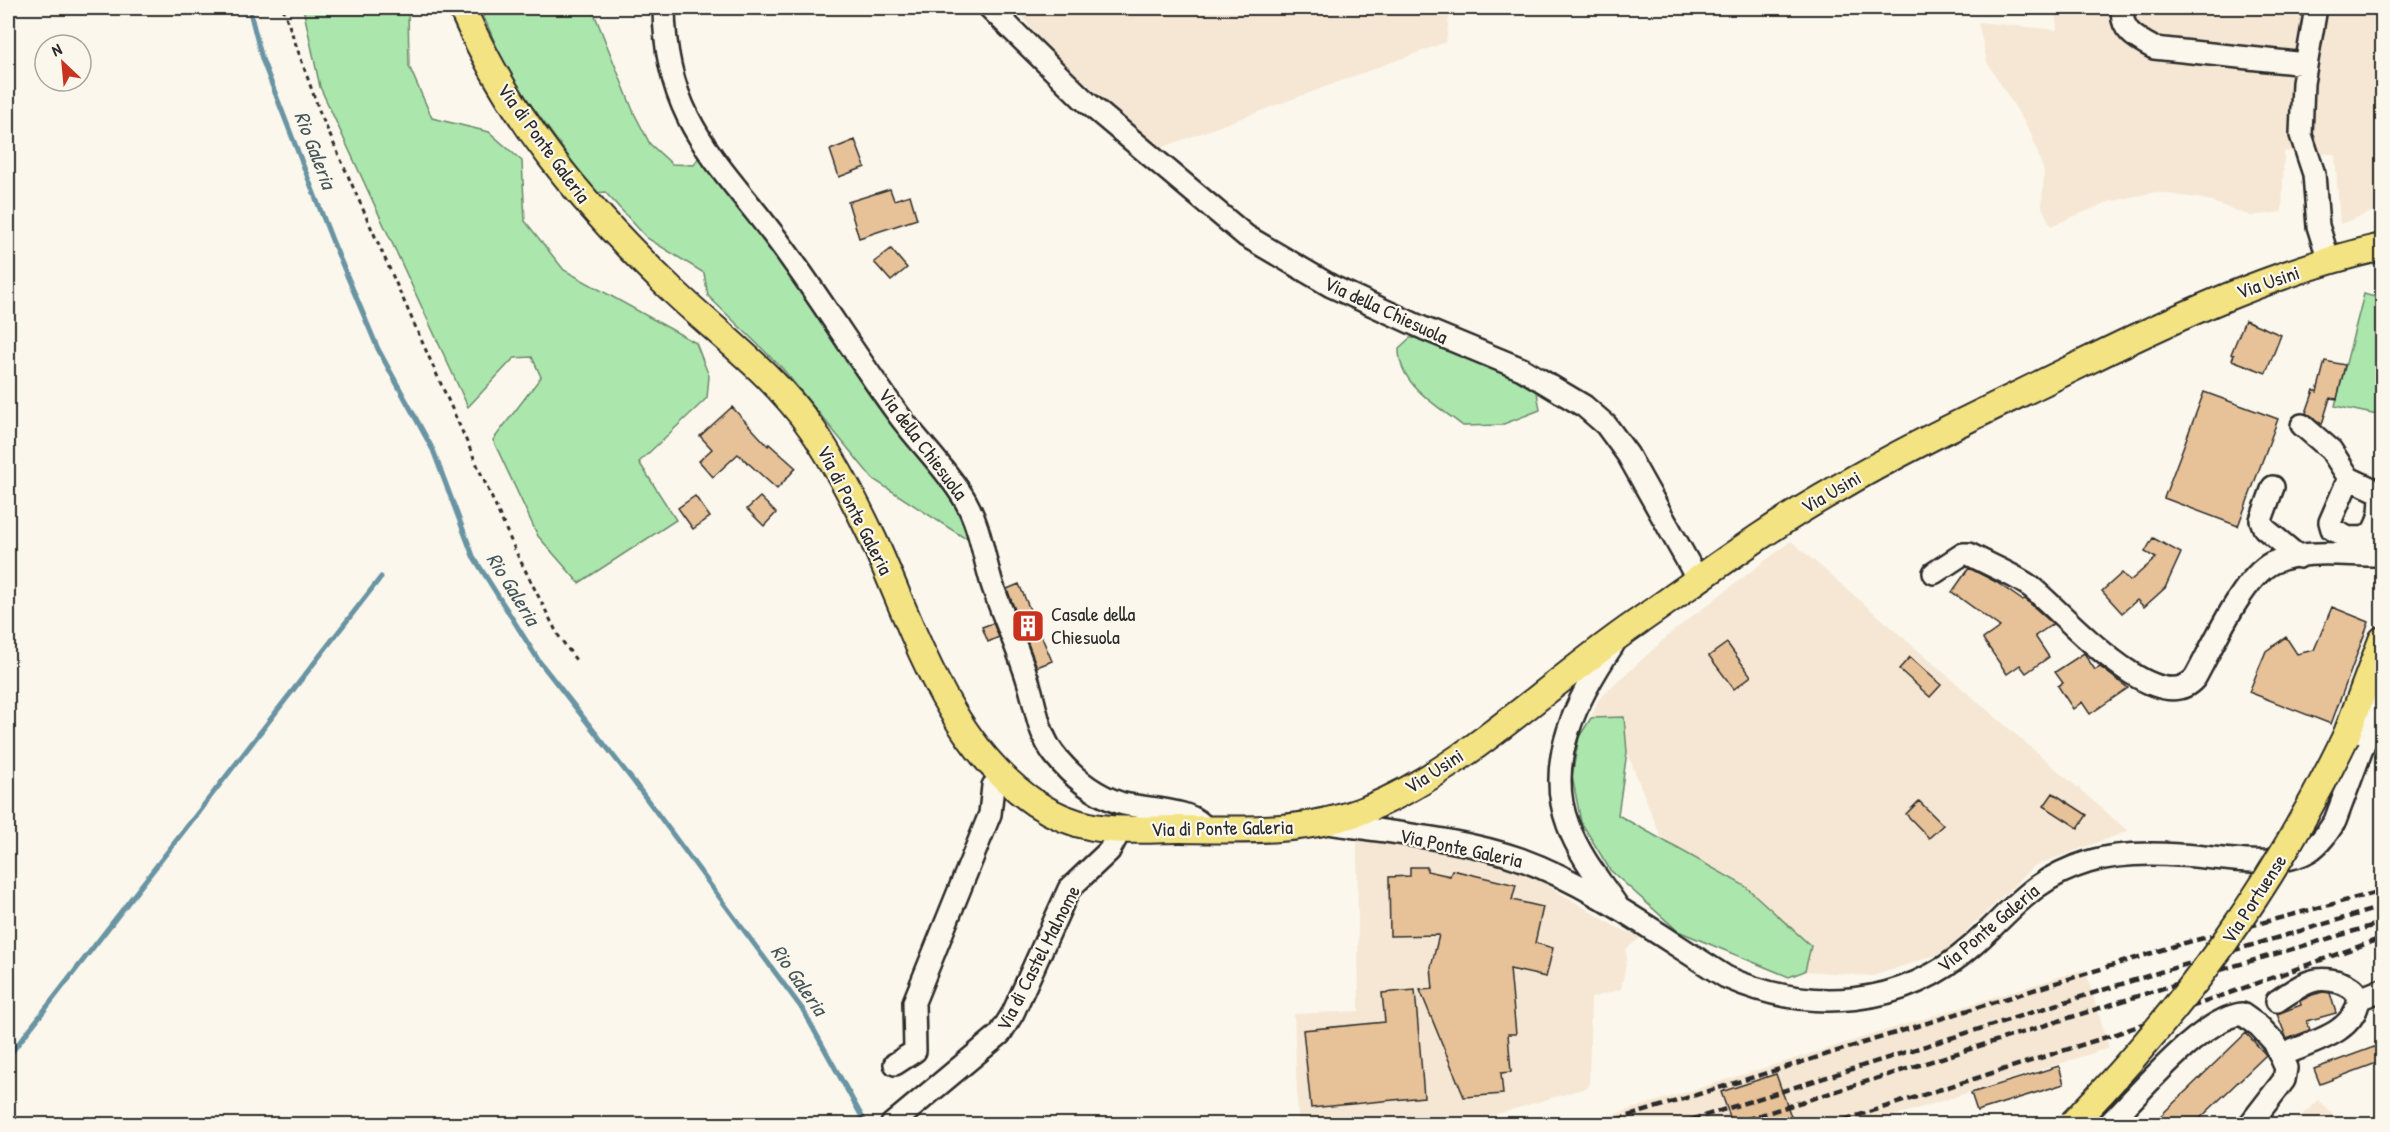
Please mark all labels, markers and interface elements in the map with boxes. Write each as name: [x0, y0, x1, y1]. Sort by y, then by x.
north arrow: [33, 33, 93, 93]
text: N: [48, 38, 66, 61]
street label: Via di Ponte Galeria: [492, 77, 597, 208]
water label: Rio Galeria: [287, 107, 344, 195]
street label: Via Usini: [2233, 258, 2303, 305]
street label: Via della Chiesuola: [1320, 269, 1453, 350]
street label: Via della Chiesuola: [872, 382, 975, 505]
street label: Via di Ponte Galeria: [811, 440, 900, 579]
street label: Via Usini: [1796, 464, 1866, 519]
water label: Rio Galeria: [480, 547, 549, 633]
place label: Casale della Chiesuola: [1051, 600, 1136, 650]
building icon: Casale della Chiesuola: [1010, 608, 1046, 644]
street label: Via Usini: [1399, 742, 1468, 800]
street label: Via di Ponte Galeria: [1151, 813, 1293, 842]
street label: Via Ponte Galeria: [1397, 821, 1525, 874]
street label: Via Portuense: [2215, 849, 2292, 948]
street label: Via Ponte Galeria: [1931, 877, 2044, 978]
street label: Via di Castel Malnome: [989, 880, 1086, 1035]
water label: Rio Galeria: [764, 938, 836, 1023]

